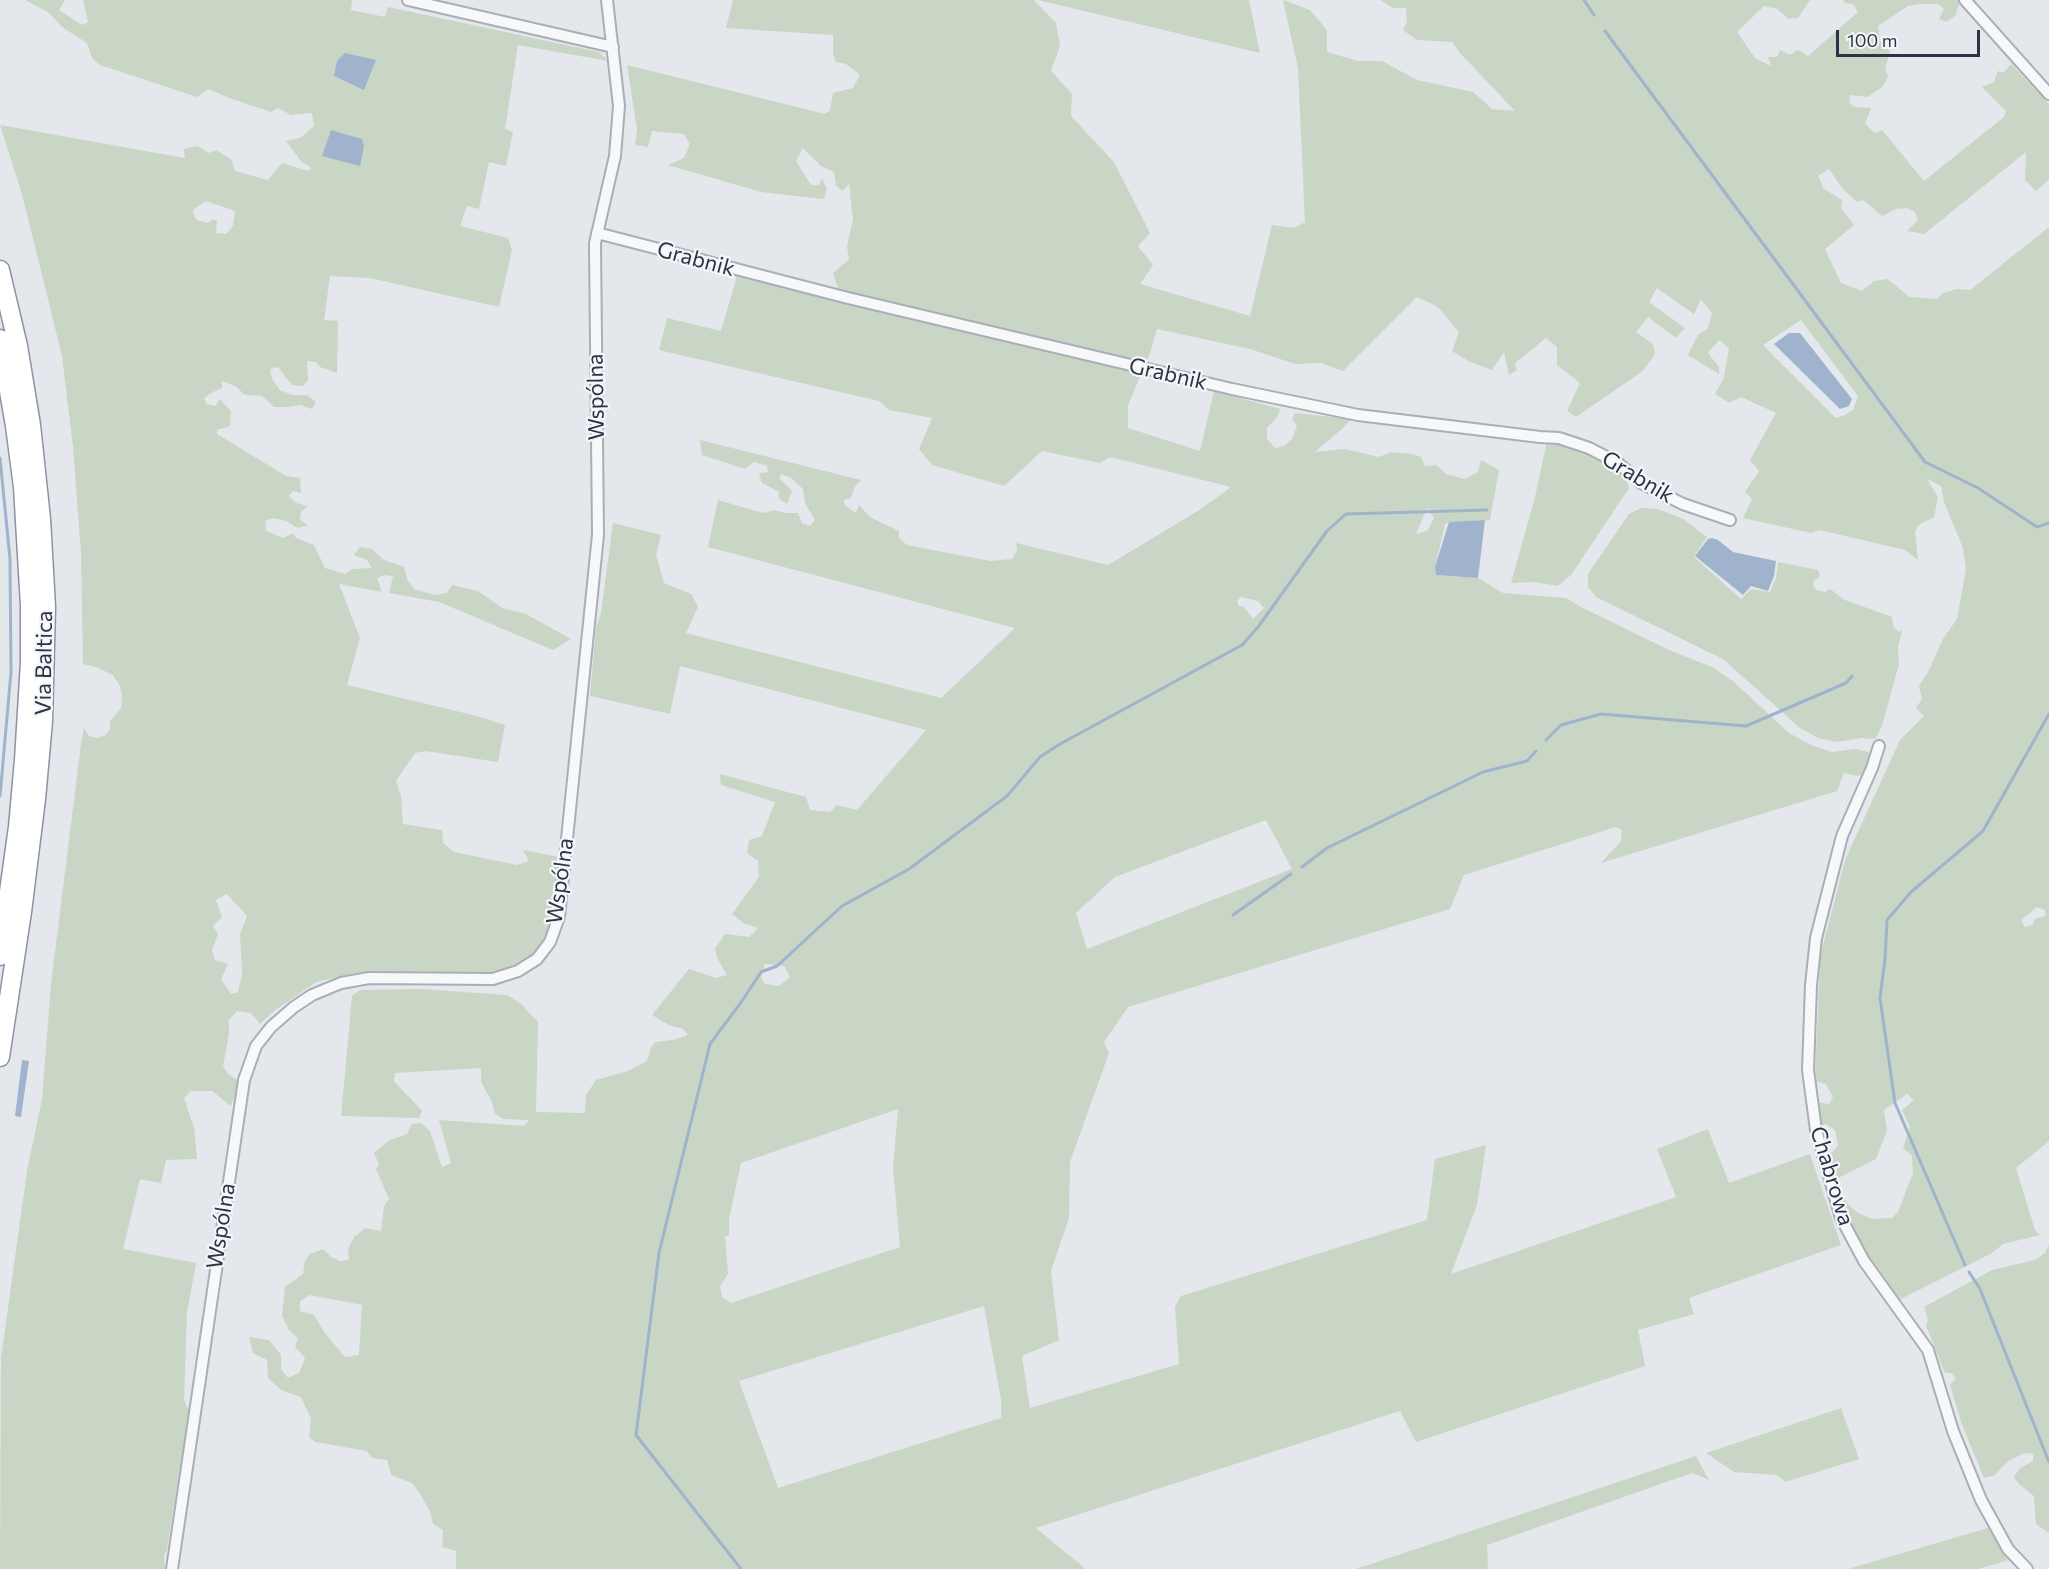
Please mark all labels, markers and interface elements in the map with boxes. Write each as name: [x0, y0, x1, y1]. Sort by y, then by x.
scale bar: [1839, 18, 1983, 56]
text: 100 m: [1847, 29, 1897, 51]
street label: Grabnik: [654, 236, 738, 282]
street label: Grabnik: [1126, 352, 1210, 396]
street label: Wspólna: [582, 353, 610, 441]
street label: Grabnik: [1597, 445, 1679, 509]
street label: Via Baltica: [30, 610, 58, 716]
street label: Wspólna: [541, 836, 579, 926]
street label: Chabrowa: [1804, 1123, 1860, 1229]
street label: Wspólna: [201, 1181, 241, 1271]

